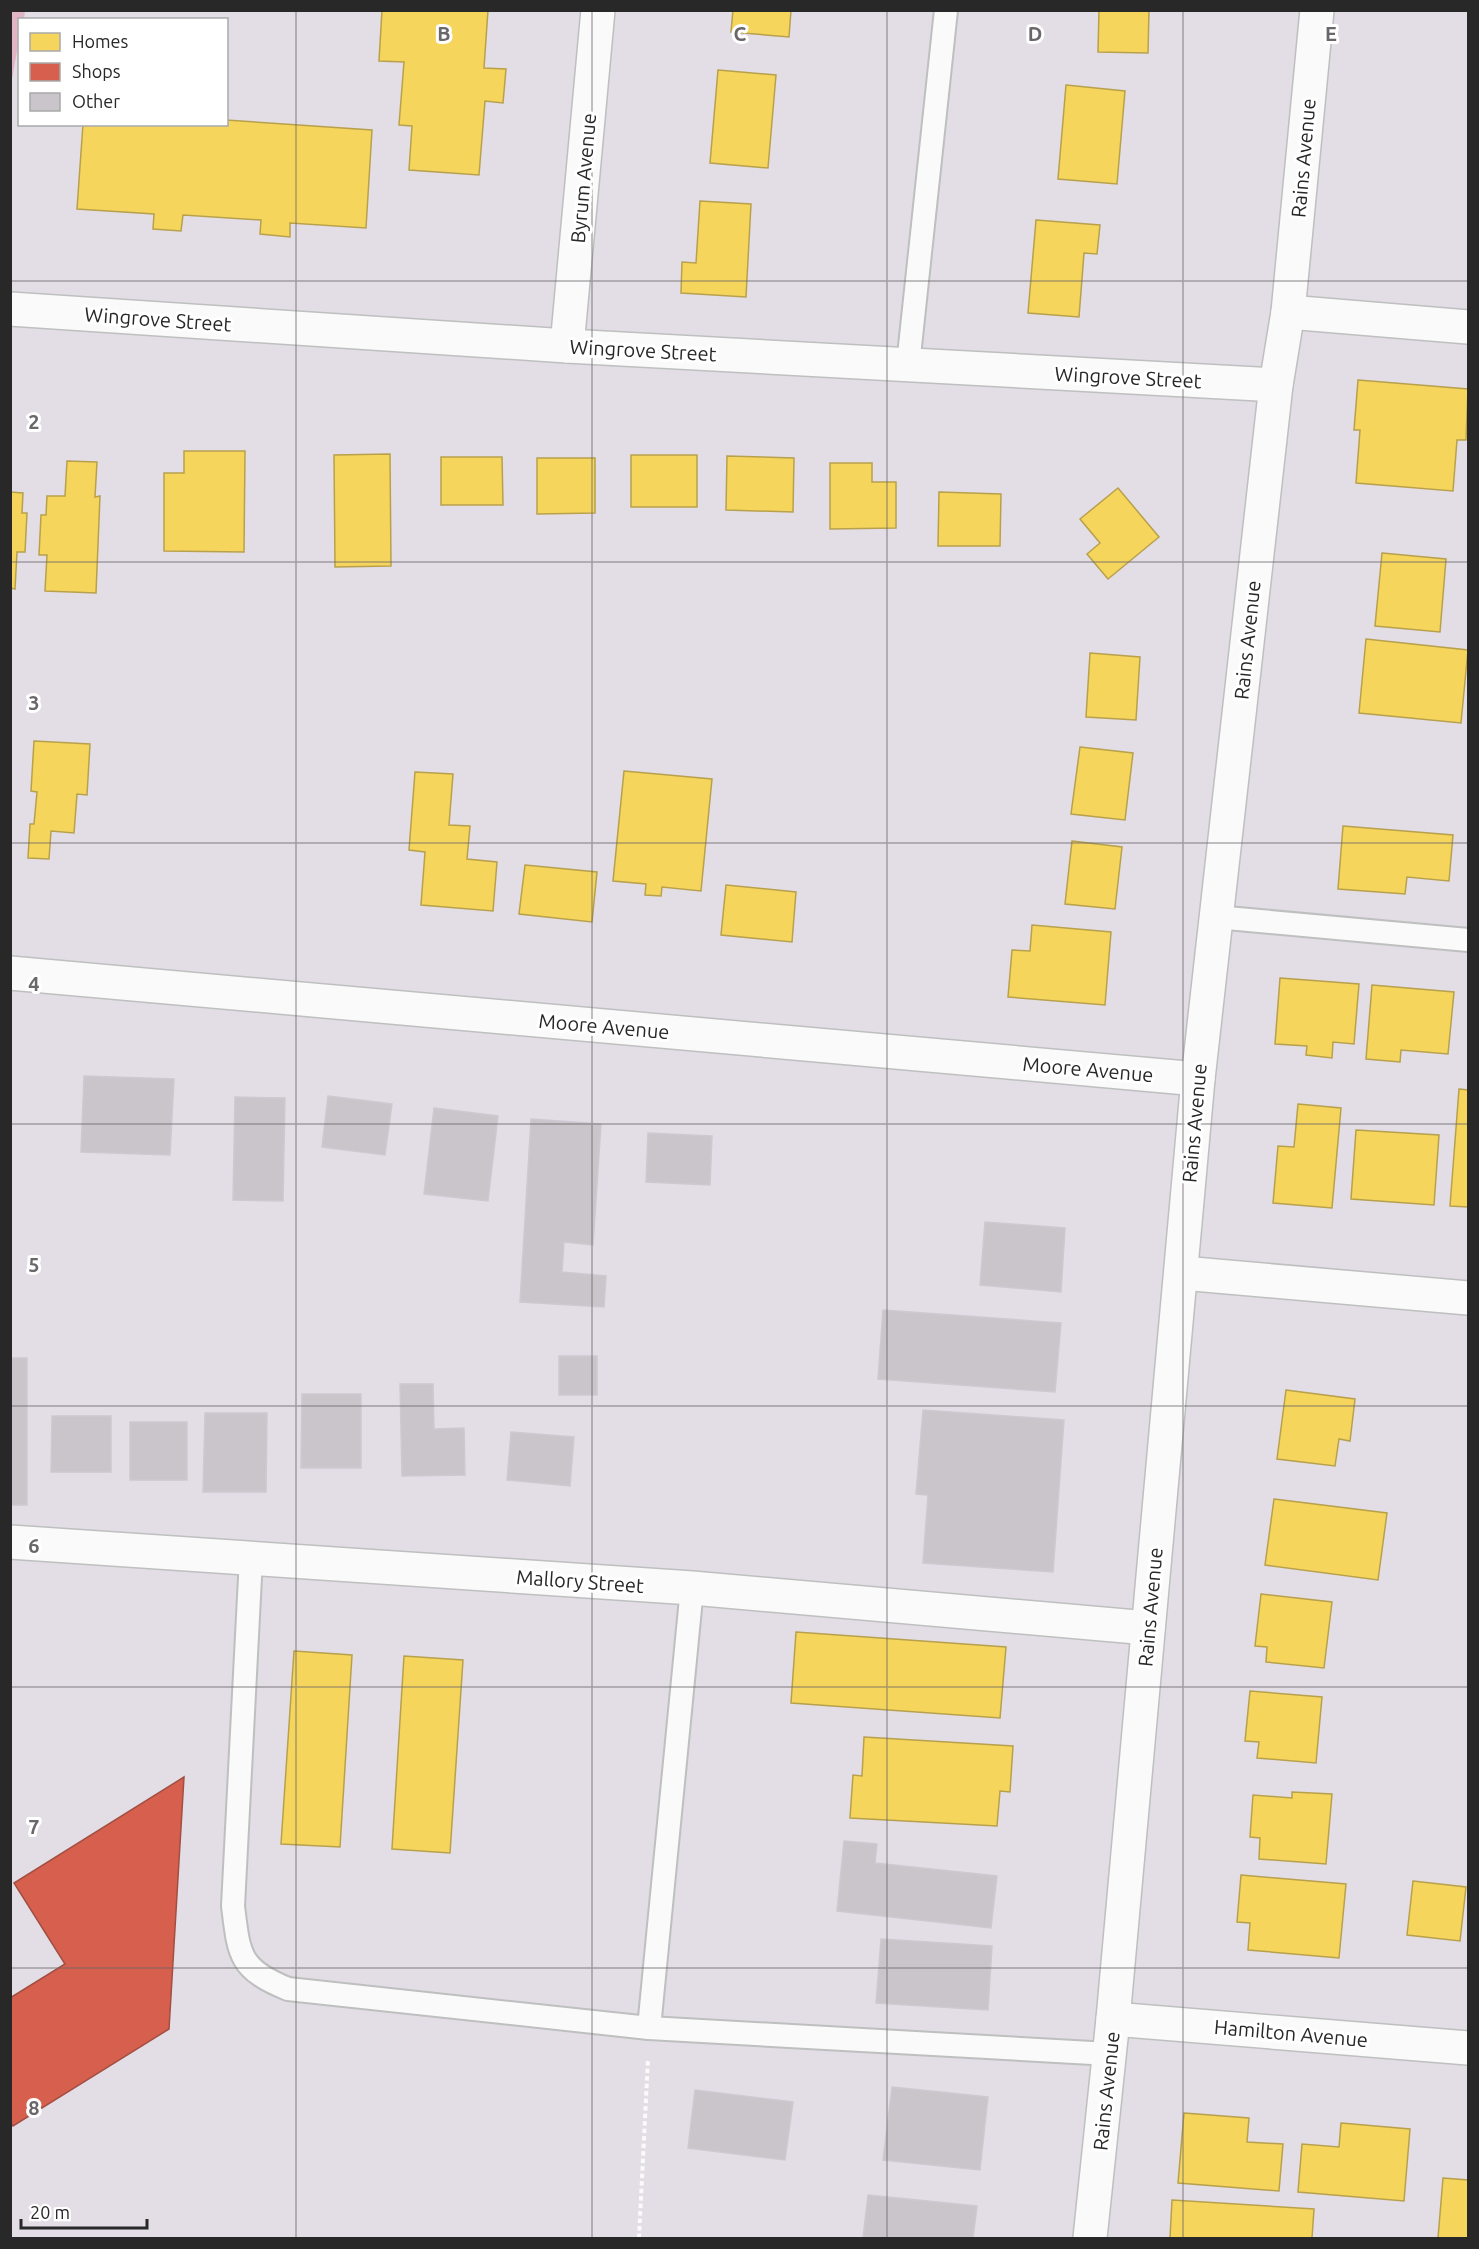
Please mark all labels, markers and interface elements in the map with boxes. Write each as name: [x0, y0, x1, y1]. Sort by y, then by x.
legend: [18, 18, 228, 126]
text: B: [437, 22, 451, 45]
text: C: [734, 22, 747, 45]
text: D: [1028, 22, 1042, 45]
text: E: [1325, 22, 1337, 45]
text: Homes: [72, 31, 129, 51]
text: Shops: [72, 61, 121, 81]
text: Other: [72, 91, 120, 111]
street label: Rains Avenue: [1286, 97, 1320, 219]
street label: Byrum Avenue: [566, 112, 600, 244]
street label: Wingrove Street: [84, 302, 232, 336]
street label: Wingrove Street: [569, 335, 717, 365]
street label: Wingrove Street: [1054, 362, 1202, 392]
text: 2: [28, 410, 40, 433]
street label: Rains Avenue: [1229, 579, 1265, 701]
text: 3: [28, 691, 40, 714]
text: 4: [28, 972, 40, 995]
street label: Moore Avenue: [538, 1009, 670, 1043]
street label: Moore Avenue: [1022, 1052, 1154, 1086]
street label: Rains Avenue: [1177, 1062, 1211, 1184]
text: 5: [28, 1253, 40, 1276]
text: 6: [28, 1534, 40, 1557]
street label: Rains Avenue: [1133, 1546, 1167, 1668]
street label: Mallory Street: [515, 1565, 645, 1597]
text: 7: [28, 1815, 40, 1838]
street label: Hamilton Avenue: [1213, 2015, 1369, 2051]
street label: Rains Avenue: [1088, 2030, 1124, 2152]
text: 8: [28, 2096, 40, 2119]
scale bar: [21, 2192, 147, 2230]
text: 20 m: [30, 2202, 70, 2222]

